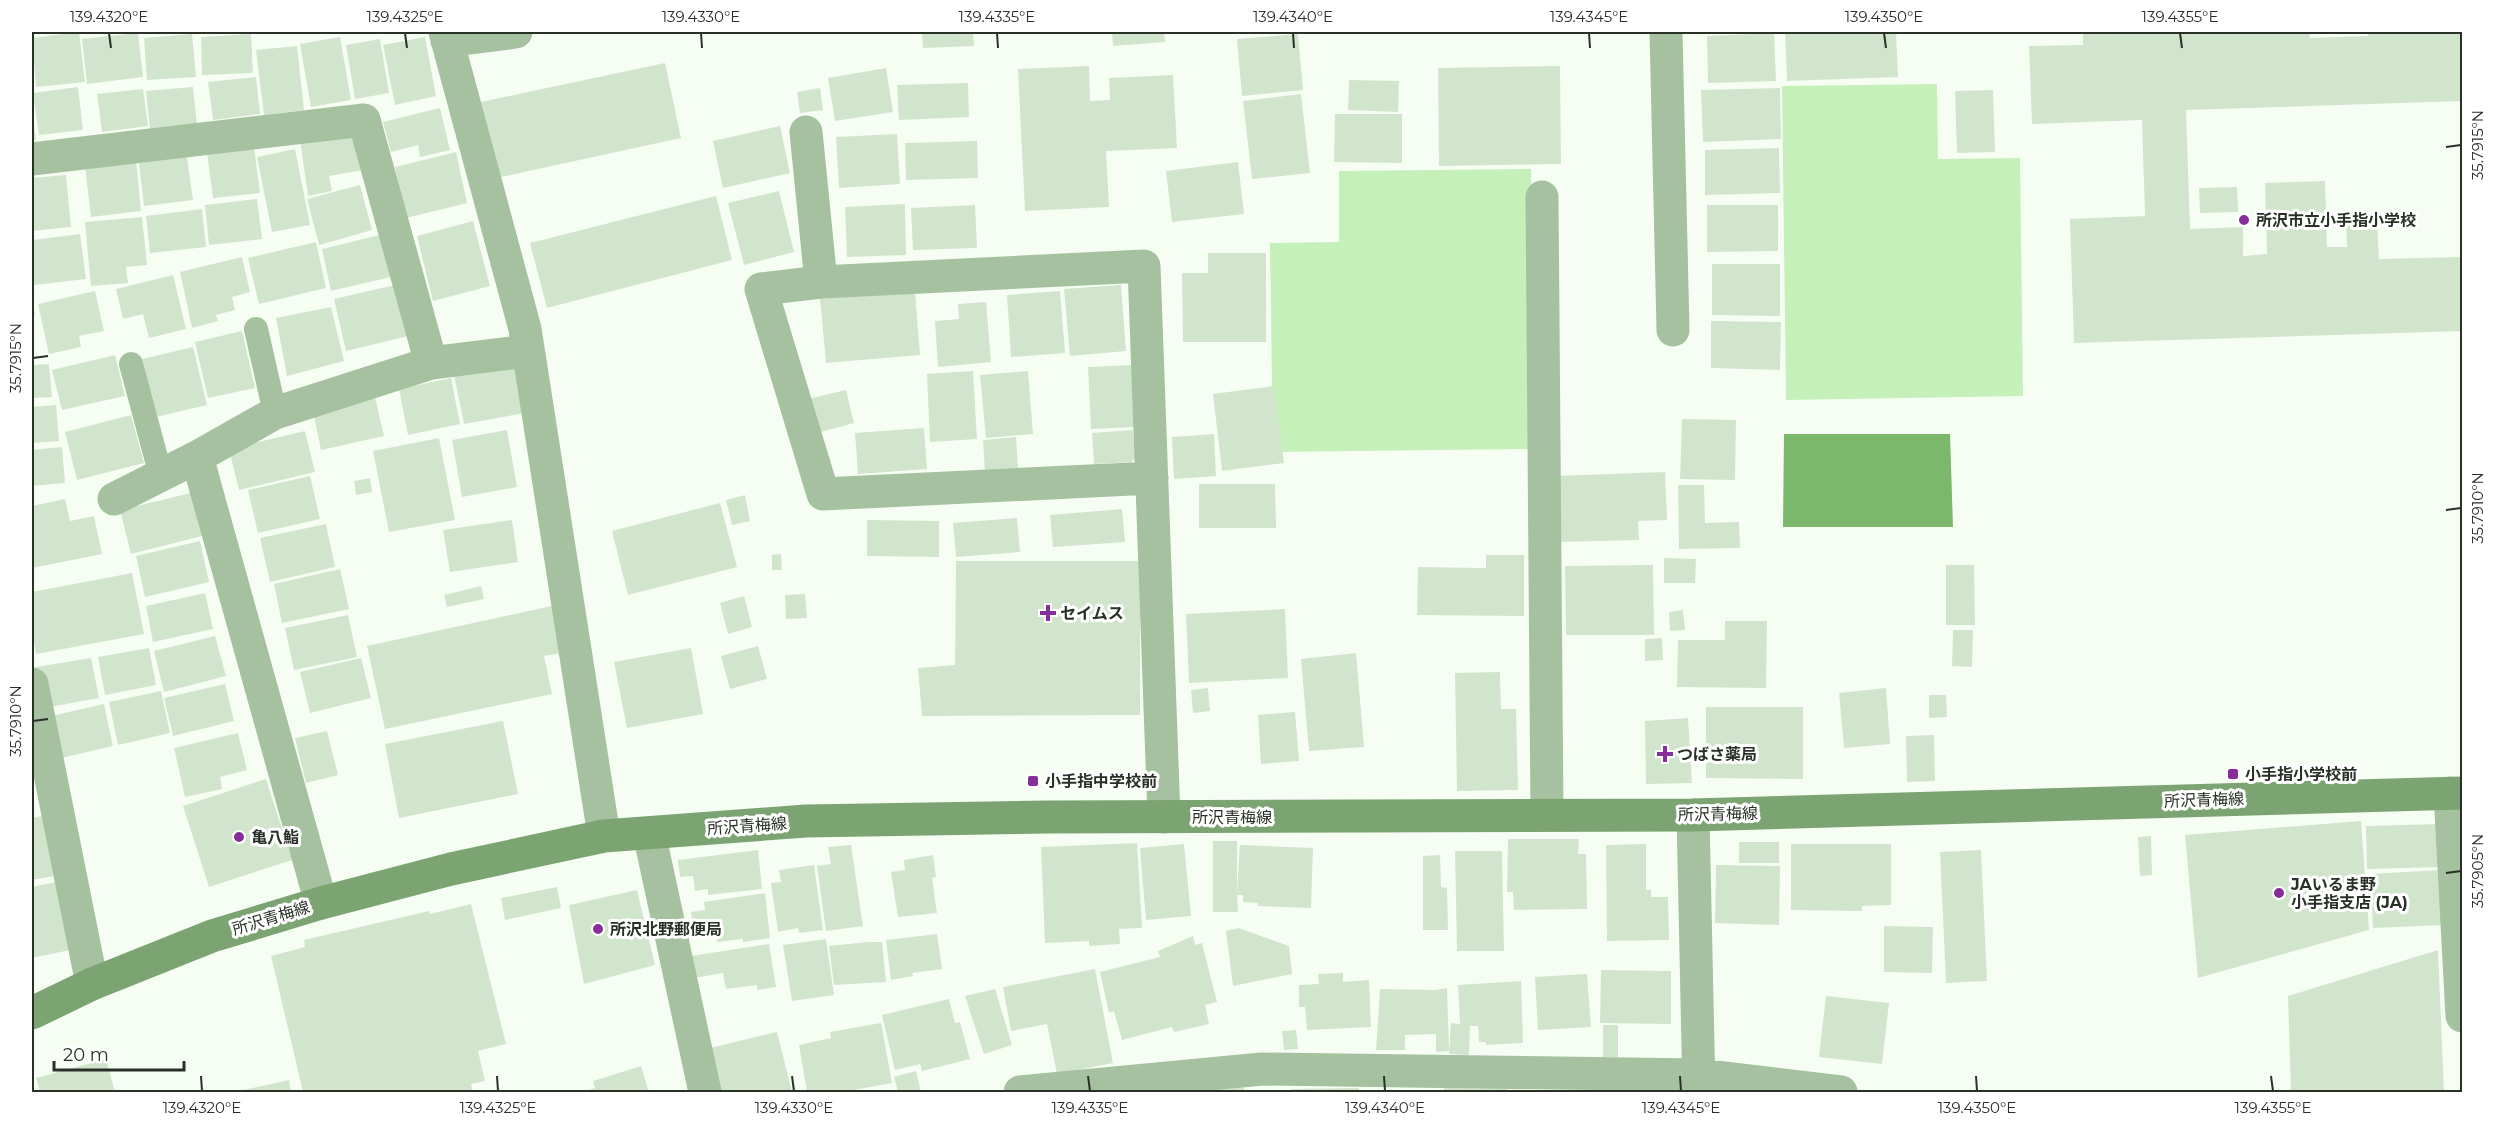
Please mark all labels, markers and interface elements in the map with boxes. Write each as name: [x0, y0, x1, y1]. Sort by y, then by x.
text: 139.4320°E: [70, 7, 148, 26]
text: 139.4325°E: [366, 7, 444, 26]
text: 139.4330°E: [662, 7, 740, 26]
text: 139.4335°E: [959, 7, 1035, 26]
text: 139.4340°E: [1253, 7, 1333, 26]
text: 139.4345°E: [1550, 7, 1628, 26]
text: 139.4350°E: [1845, 7, 1923, 26]
text: 139.4355°E: [2142, 7, 2218, 26]
text: 35.7915°N: [2468, 110, 2487, 180]
place label: 所沢市立小手指小学校: [2256, 211, 2416, 230]
marker: 所沢市立小手指小学校: [2237, 213, 2251, 227]
text: 35.7915°N: [6, 323, 25, 393]
text: 35.7910°N: [2468, 472, 2487, 544]
place label: セイムス: [1060, 604, 1124, 623]
marker: セイムス: [1041, 606, 1055, 620]
text: 35.7910°N: [6, 685, 25, 757]
place label: つばさ薬局: [1677, 745, 1757, 764]
marker: つばさ薬局: [1658, 747, 1672, 761]
place label: 小手指小学校前: [2245, 765, 2357, 784]
marker: 小手指小学校前: [2226, 767, 2240, 781]
place label: 小手指中学校前: [1045, 772, 1157, 791]
marker: 小手指中学校前: [1026, 774, 1040, 788]
street label: 所沢青梅線: [2164, 789, 2244, 811]
street label: 所沢青梅線: [1678, 804, 1758, 824]
street label: 所沢青梅線: [1192, 808, 1272, 827]
street label: 所沢青梅線: [706, 814, 788, 838]
place label: 亀八鮨: [251, 828, 299, 847]
marker: 亀八鮨: [232, 830, 246, 844]
text: 35.7905°N: [2468, 834, 2487, 908]
place label: JAいるま野 小手指支店 (JA): [2290, 875, 2408, 912]
marker: JAいるま野 小手指支店 (JA): [2272, 886, 2286, 900]
street label: 所沢青梅線: [230, 897, 312, 939]
place label: 所沢北野郵便局: [610, 920, 722, 939]
marker: 所沢北野郵便局: [591, 922, 605, 936]
scale bar: [54, 1034, 184, 1072]
text: 20 m: [63, 1044, 109, 1066]
text: 139.4320°E: [163, 1098, 241, 1117]
text: 139.4325°E: [459, 1098, 537, 1117]
text: 139.4330°E: [755, 1098, 833, 1117]
text: 139.4335°E: [1052, 1098, 1128, 1117]
text: 139.4340°E: [1345, 1098, 1425, 1117]
text: 139.4345°E: [1642, 1098, 1720, 1117]
text: 139.4350°E: [1938, 1098, 2016, 1117]
text: 139.4355°E: [2235, 1098, 2311, 1117]

